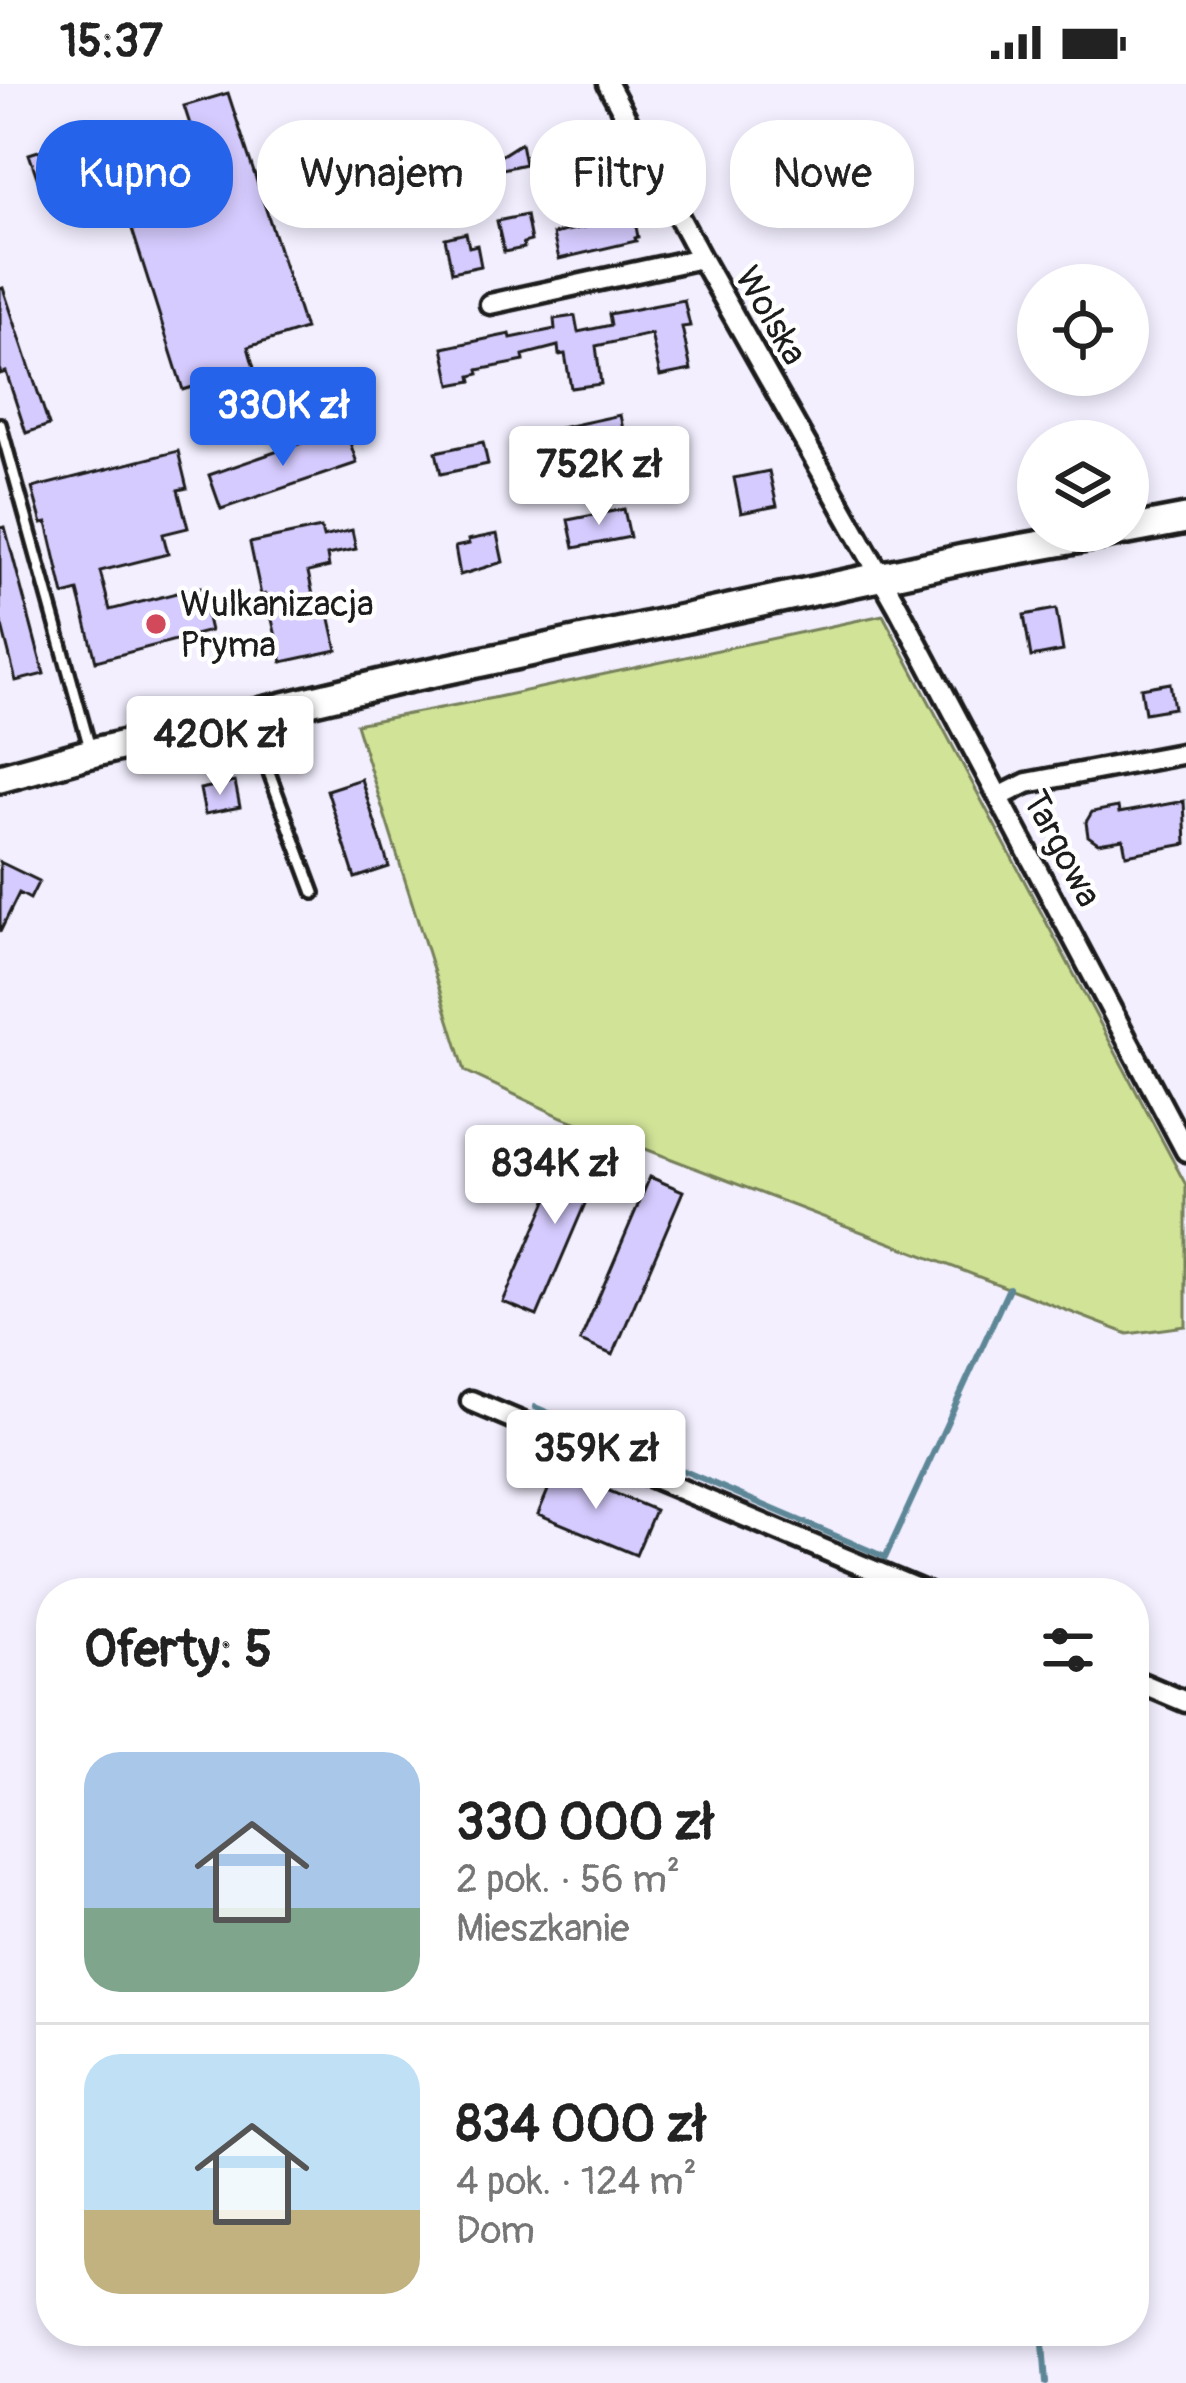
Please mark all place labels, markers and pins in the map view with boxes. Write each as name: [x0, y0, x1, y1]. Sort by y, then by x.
pin: 330K zł: [172, 367, 394, 469]
pin: 752K zł: [488, 426, 710, 528]
place label: Wulkanizacja Pryma: [180, 582, 374, 668]
marker: Wulkanizacja Pryma: [143, 611, 169, 637]
pin: 420K zł: [109, 696, 331, 798]
pin: 834K zł: [444, 1125, 666, 1227]
pin: 359K zł: [485, 1410, 707, 1512]

